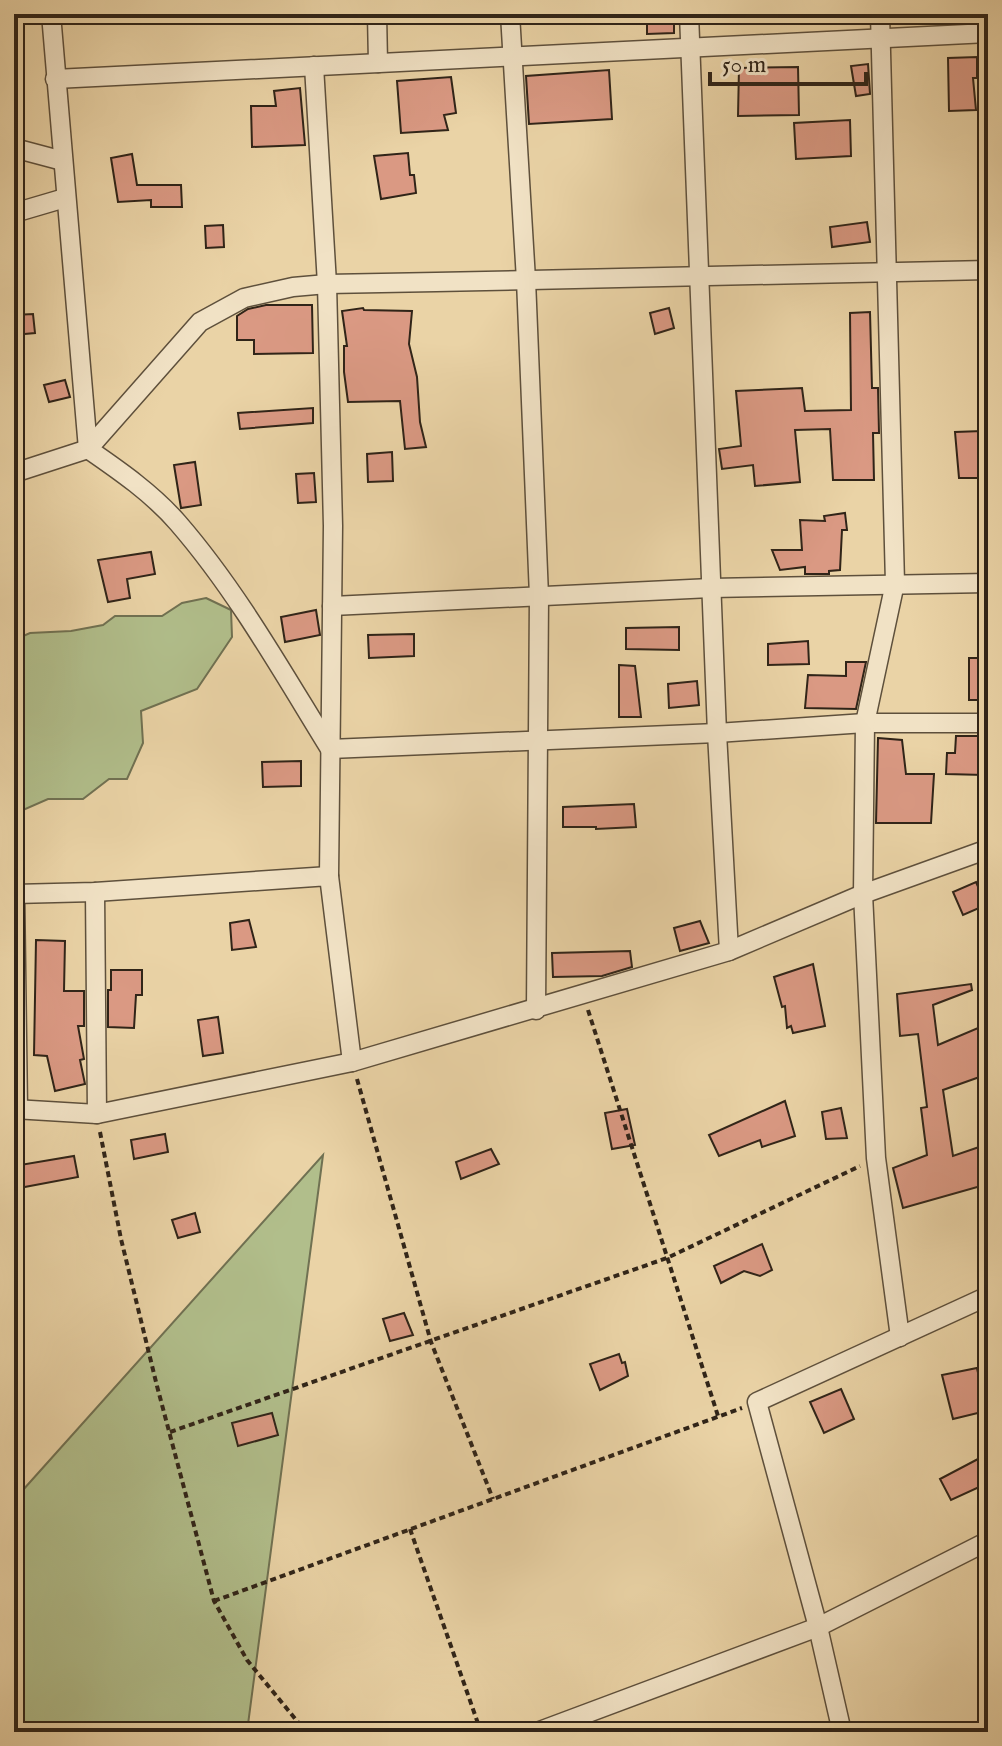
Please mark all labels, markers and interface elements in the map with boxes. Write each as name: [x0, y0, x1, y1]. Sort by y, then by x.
scale bar: [710, 36, 866, 86]
text: 50 m: [722, 50, 766, 81]

